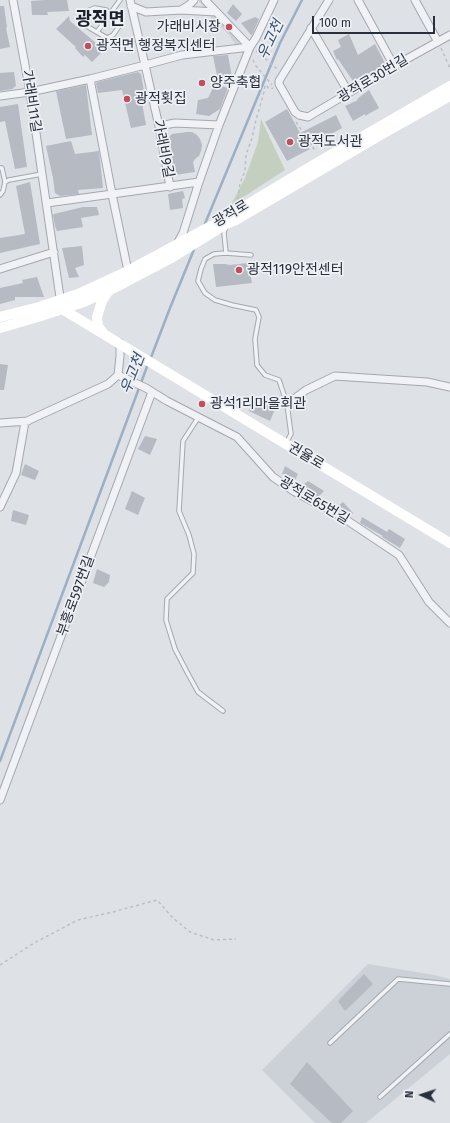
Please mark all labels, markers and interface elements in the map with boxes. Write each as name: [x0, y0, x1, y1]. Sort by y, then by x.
scale bar: [314, 8, 437, 34]
district label: 광적면: [75, 9, 125, 31]
text: 100 m: [319, 16, 351, 30]
water label: 우고천: [254, 17, 288, 63]
place label: 가래비시장: [157, 19, 221, 35]
marker: 가래비시장: [224, 22, 234, 32]
place label: 광적면 행정복지센터: [96, 38, 216, 54]
marker: 광적면 행정복지센터: [83, 41, 93, 51]
street label: 광적로30번길: [335, 51, 411, 107]
street label: 가래비11길: [18, 68, 44, 134]
place label: 양주축협: [210, 75, 262, 91]
marker: 양주축협: [197, 78, 207, 88]
place label: 광적횟집: [135, 91, 187, 107]
marker: 광적횟집: [122, 94, 132, 104]
street label: 가래비9길: [149, 119, 177, 179]
place label: 광적도서관: [298, 134, 362, 150]
marker: 광적도서관: [285, 137, 295, 147]
street label: 광적로: [210, 197, 252, 231]
place label: 광적119안전센터: [247, 262, 344, 278]
marker: 광적119안전센터: [234, 265, 244, 275]
water label: 우고천: [117, 351, 149, 397]
place label: 광석1리마을회관: [210, 396, 306, 412]
marker: 광석1리마을회관: [197, 399, 207, 409]
street label: 권율로: [285, 439, 327, 473]
street label: 광적로65번길: [276, 474, 352, 528]
street label: 부흥로597번길: [54, 553, 98, 639]
north arrow: [402, 1075, 442, 1115]
text: N: [403, 1090, 416, 1098]

